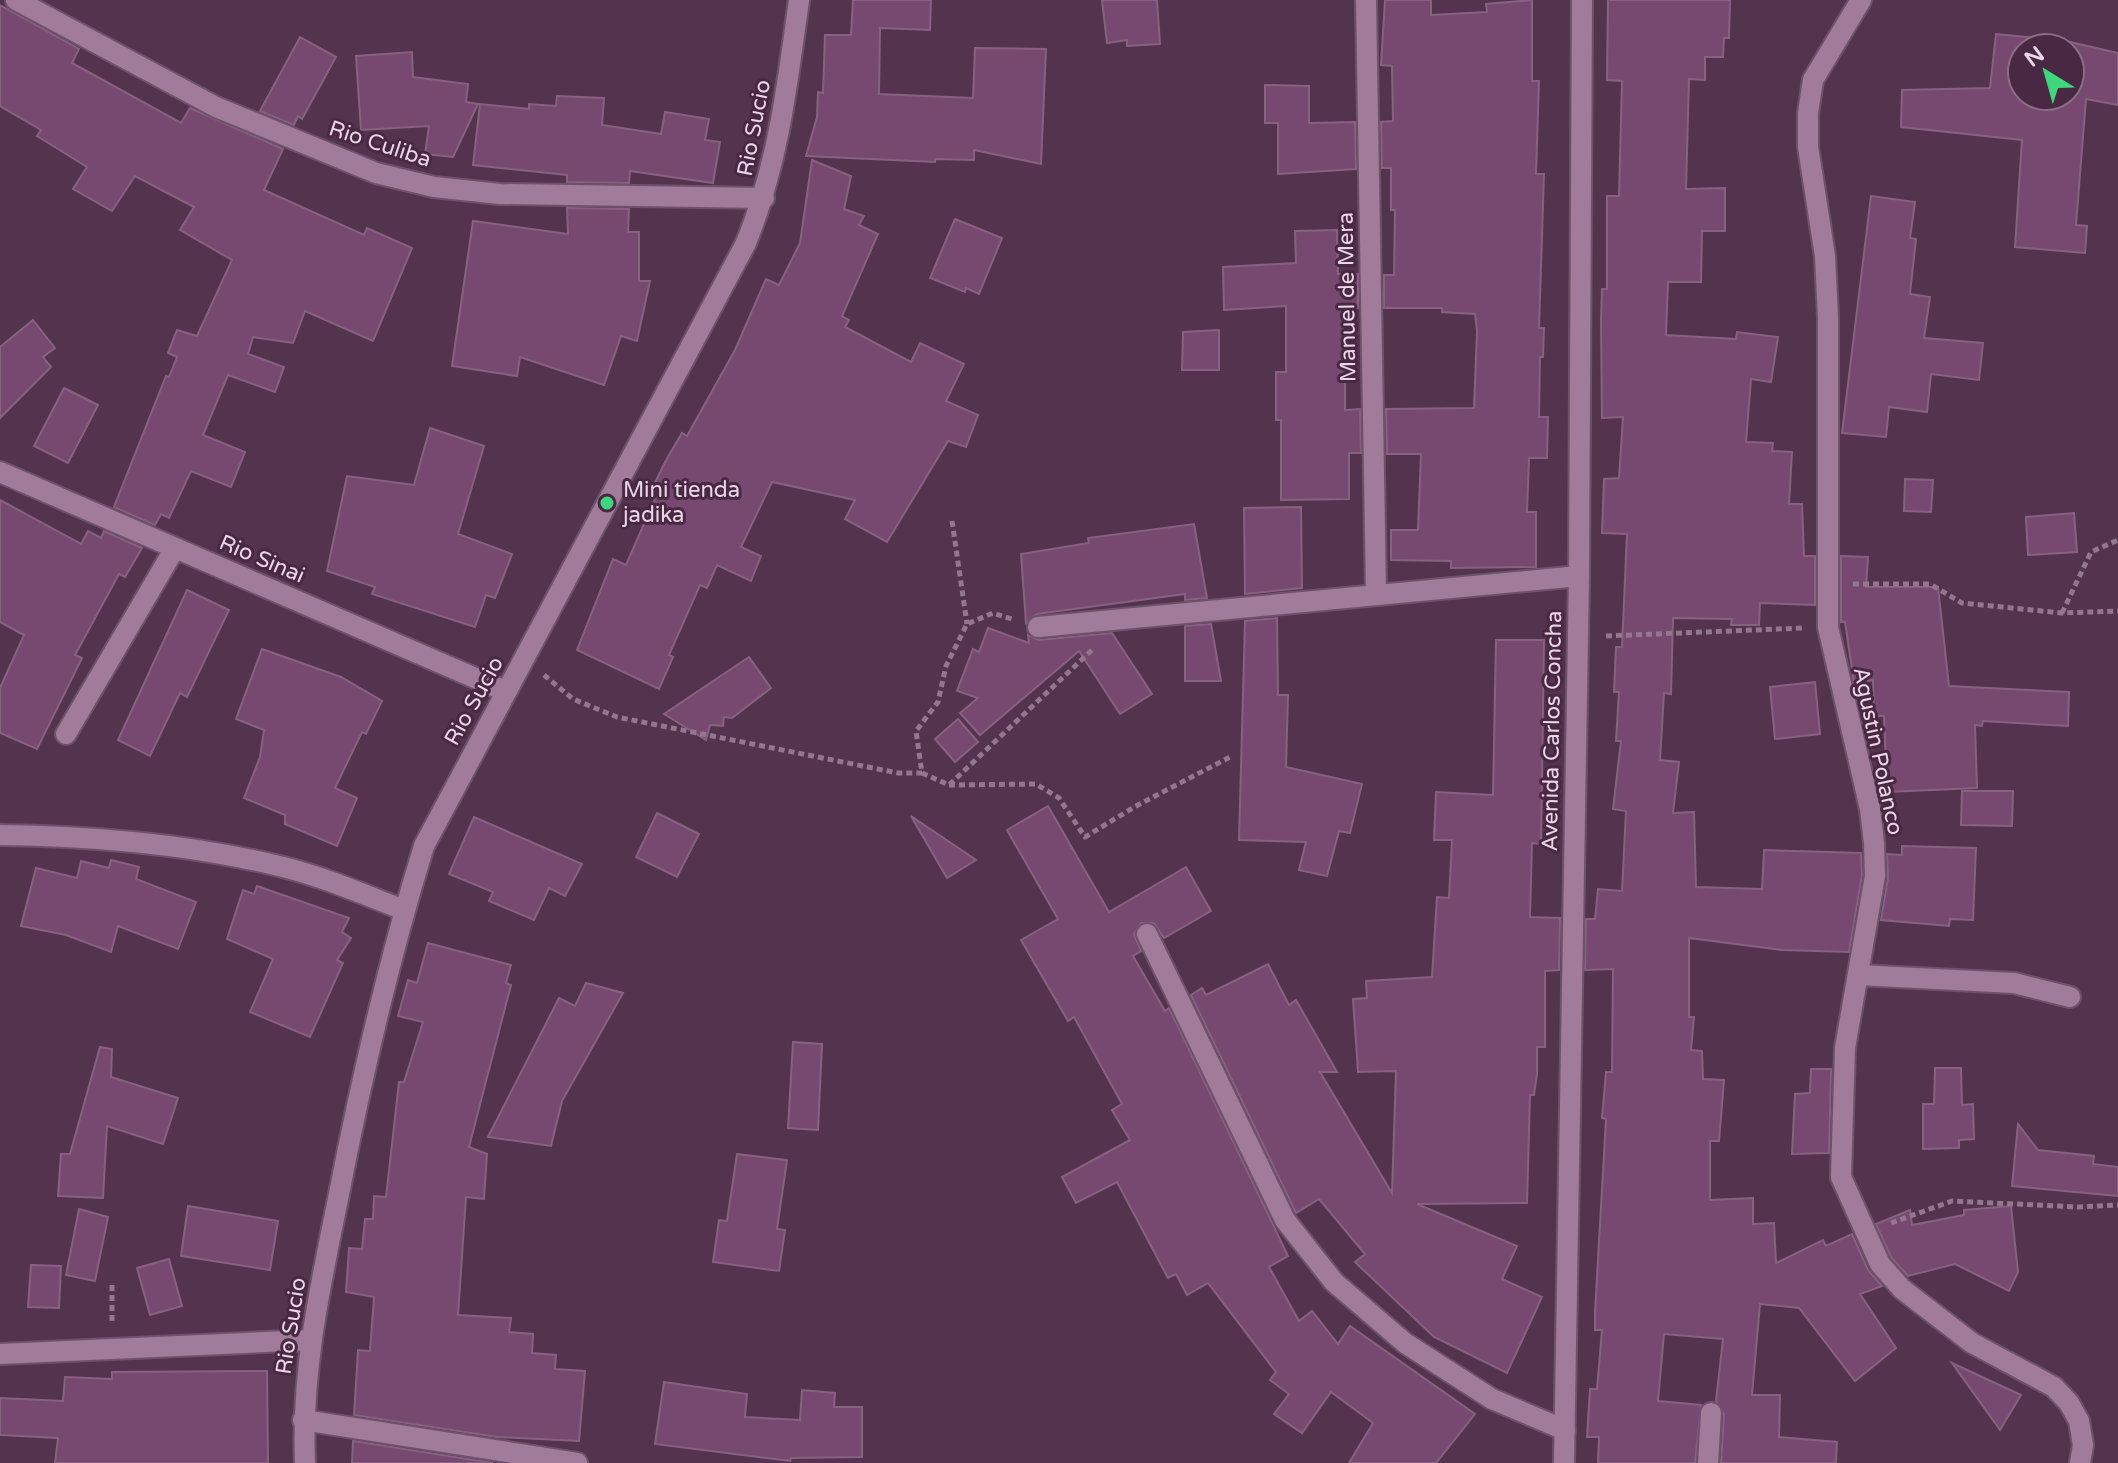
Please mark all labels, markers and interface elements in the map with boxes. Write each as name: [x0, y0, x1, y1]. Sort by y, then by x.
north arrow: [2006, 32, 2086, 112]
text: N: [2020, 41, 2049, 73]
street label: Rio Sucio: [732, 78, 776, 178]
street label: Rio Culiba: [326, 115, 434, 173]
street label: Manuel de Mera: [1333, 212, 1361, 382]
place label: Mini tienda jadika: [622, 477, 740, 528]
marker: Mini tienda jadika: [598, 494, 616, 512]
street label: Rio Sinai: [215, 529, 309, 589]
street label: Avenida Carlos Concha: [1537, 610, 1567, 852]
street label: Rio Sucio: [439, 652, 509, 750]
street label: Agustin Polanco: [1848, 665, 1908, 837]
street label: Rio Sucio: [271, 1276, 311, 1376]

